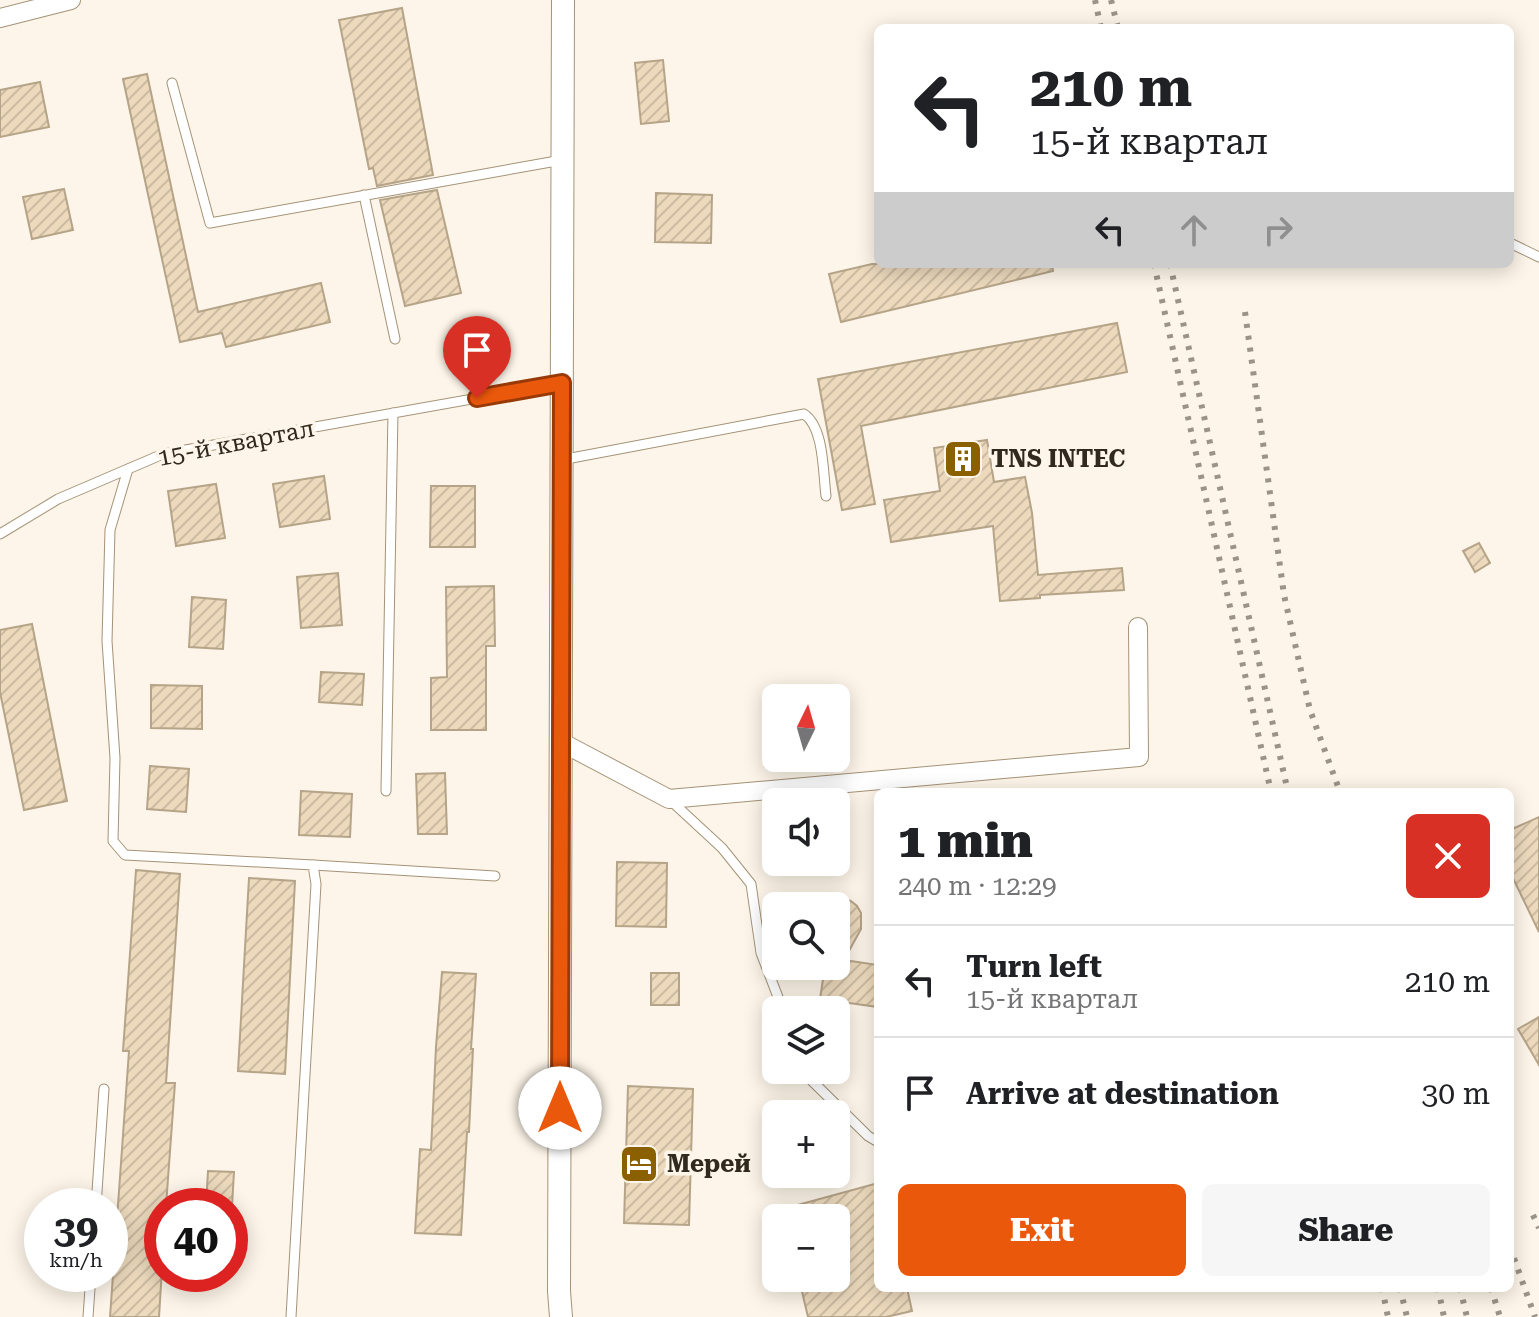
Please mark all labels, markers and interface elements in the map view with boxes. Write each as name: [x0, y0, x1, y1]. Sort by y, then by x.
text: 210 m: [1030, 54, 1192, 120]
icon: left: [898, 56, 1002, 160]
text: 15-й квартал: [1030, 121, 1268, 163]
icon: left: [1088, 208, 1132, 252]
icon: ahead: [1172, 208, 1216, 252]
icon: right: [1256, 208, 1300, 252]
pin: [443, 316, 511, 398]
icon: arrive: [455, 328, 499, 372]
street label: 15-й квартал: [155, 414, 317, 472]
building icon: TNS INTEC: [942, 438, 984, 480]
place label: TNS INTEC: [991, 445, 1126, 473]
north arrow: [762, 684, 850, 772]
map controls: [762, 684, 850, 1292]
button: sound: [762, 788, 850, 876]
text: 1 min: [898, 813, 1033, 869]
button: close: [1406, 814, 1490, 898]
text: 240 m · 12:29: [898, 871, 1057, 901]
button: search: [762, 892, 850, 980]
text: Turn left: [966, 949, 1102, 984]
icon: left: [898, 959, 942, 1003]
text: 210 m: [1405, 964, 1490, 999]
text: 15-й квартал: [966, 984, 1138, 1014]
button: layers: [762, 996, 850, 1084]
position arrow: [518, 1066, 602, 1150]
icon: arrive: [898, 1071, 942, 1115]
text: Arrive at destination: [966, 1076, 1279, 1111]
text: 30 m: [1421, 1076, 1490, 1111]
button: +: [762, 1100, 850, 1188]
hotel icon: Мерей: [618, 1143, 660, 1185]
place label: Мерей: [667, 1150, 751, 1178]
button: Exit: [898, 1184, 1186, 1276]
button: Share: [1202, 1184, 1490, 1276]
speed limit sign: 40: [144, 1188, 248, 1292]
button: −: [762, 1204, 850, 1292]
text: 39: [54, 1206, 98, 1253]
text: km/h: [49, 1248, 103, 1272]

